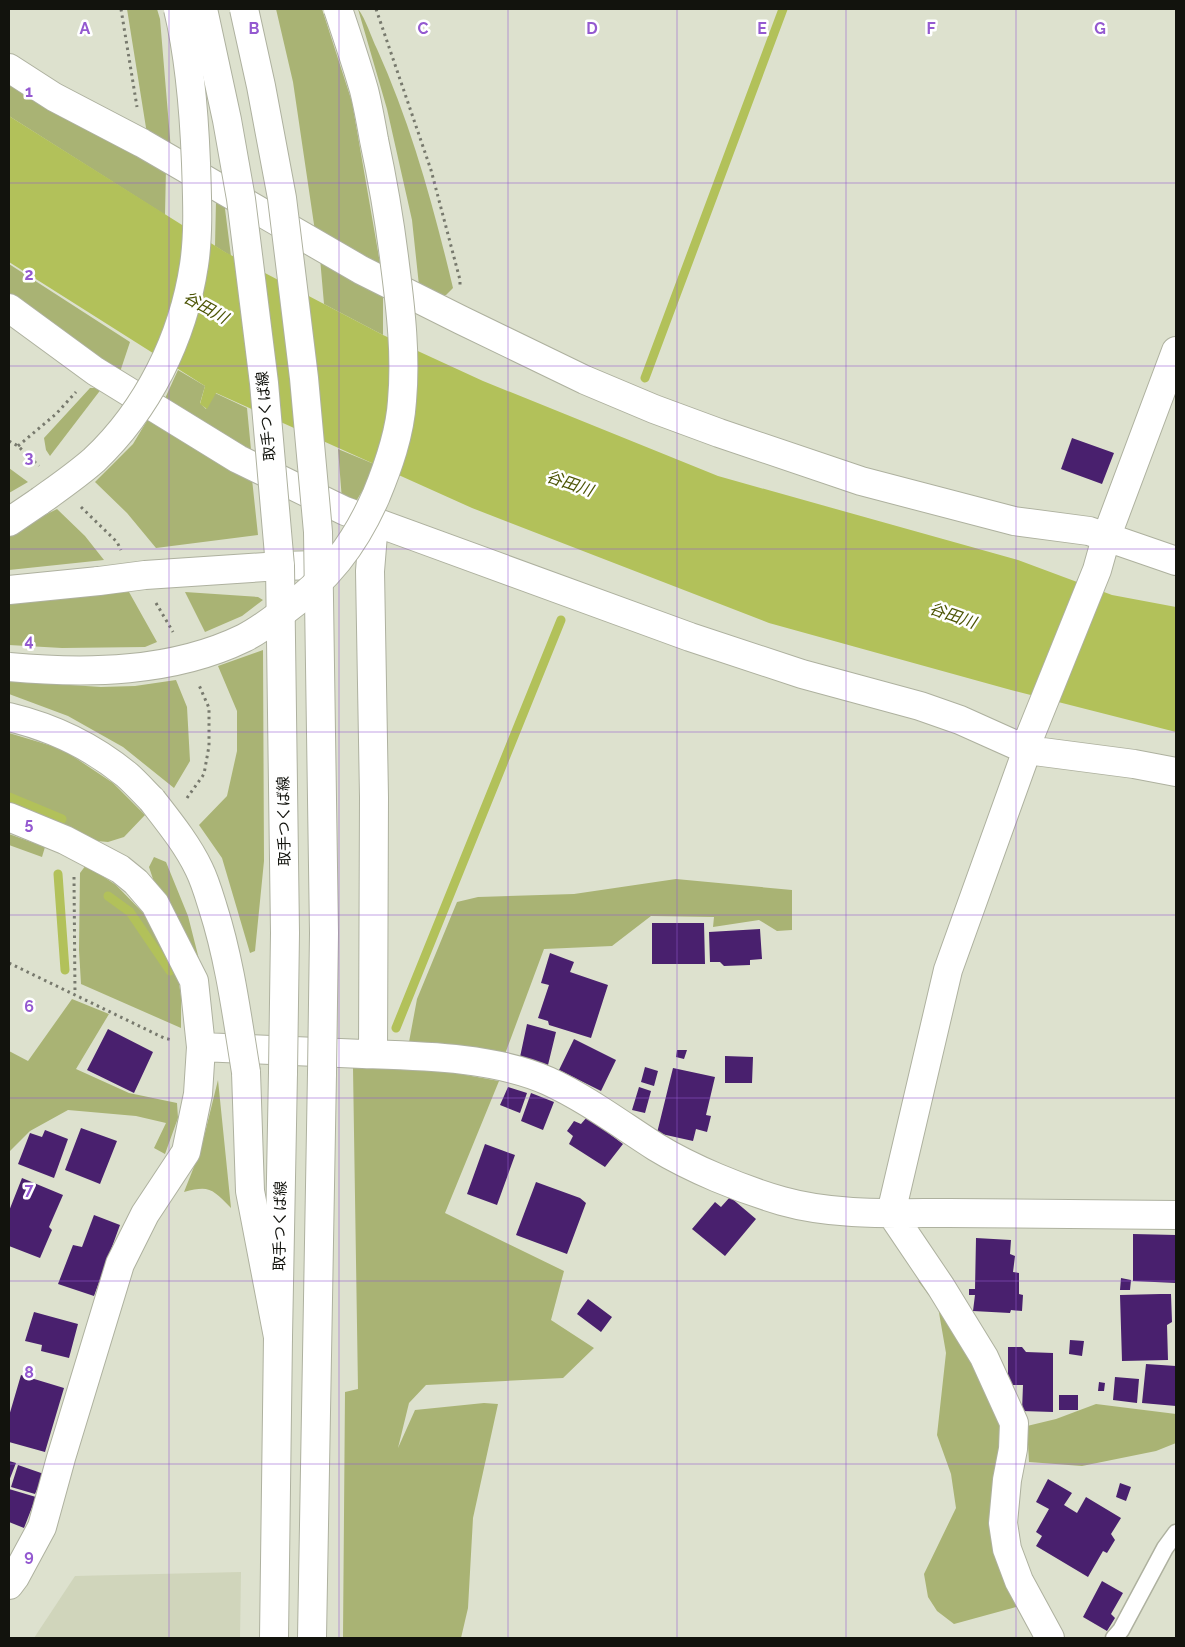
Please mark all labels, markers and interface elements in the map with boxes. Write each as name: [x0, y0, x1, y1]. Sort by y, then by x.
text: A: [80, 19, 91, 38]
text: B: [249, 19, 260, 38]
text: C: [418, 19, 429, 38]
text: D: [586, 19, 598, 38]
text: E: [757, 19, 767, 38]
text: F: [926, 19, 936, 38]
text: G: [1094, 19, 1106, 38]
text: 1: [25, 82, 33, 101]
text: 2: [24, 265, 34, 284]
water label: 谷田川: [180, 287, 233, 328]
street label: 取手つくば線: [253, 370, 279, 462]
text: 3: [25, 448, 34, 467]
water label: 谷田川: [544, 467, 598, 501]
water label: 谷田川: [927, 599, 981, 633]
text: 4: [24, 631, 34, 650]
street label: 取手つくば線: [274, 776, 294, 866]
text: 5: [25, 814, 34, 833]
text: 6: [24, 997, 34, 1016]
text: 7: [25, 1180, 34, 1199]
street label: 取手つくば線: [270, 1181, 290, 1271]
text: 8: [24, 1363, 34, 1382]
text: 9: [24, 1546, 34, 1565]

